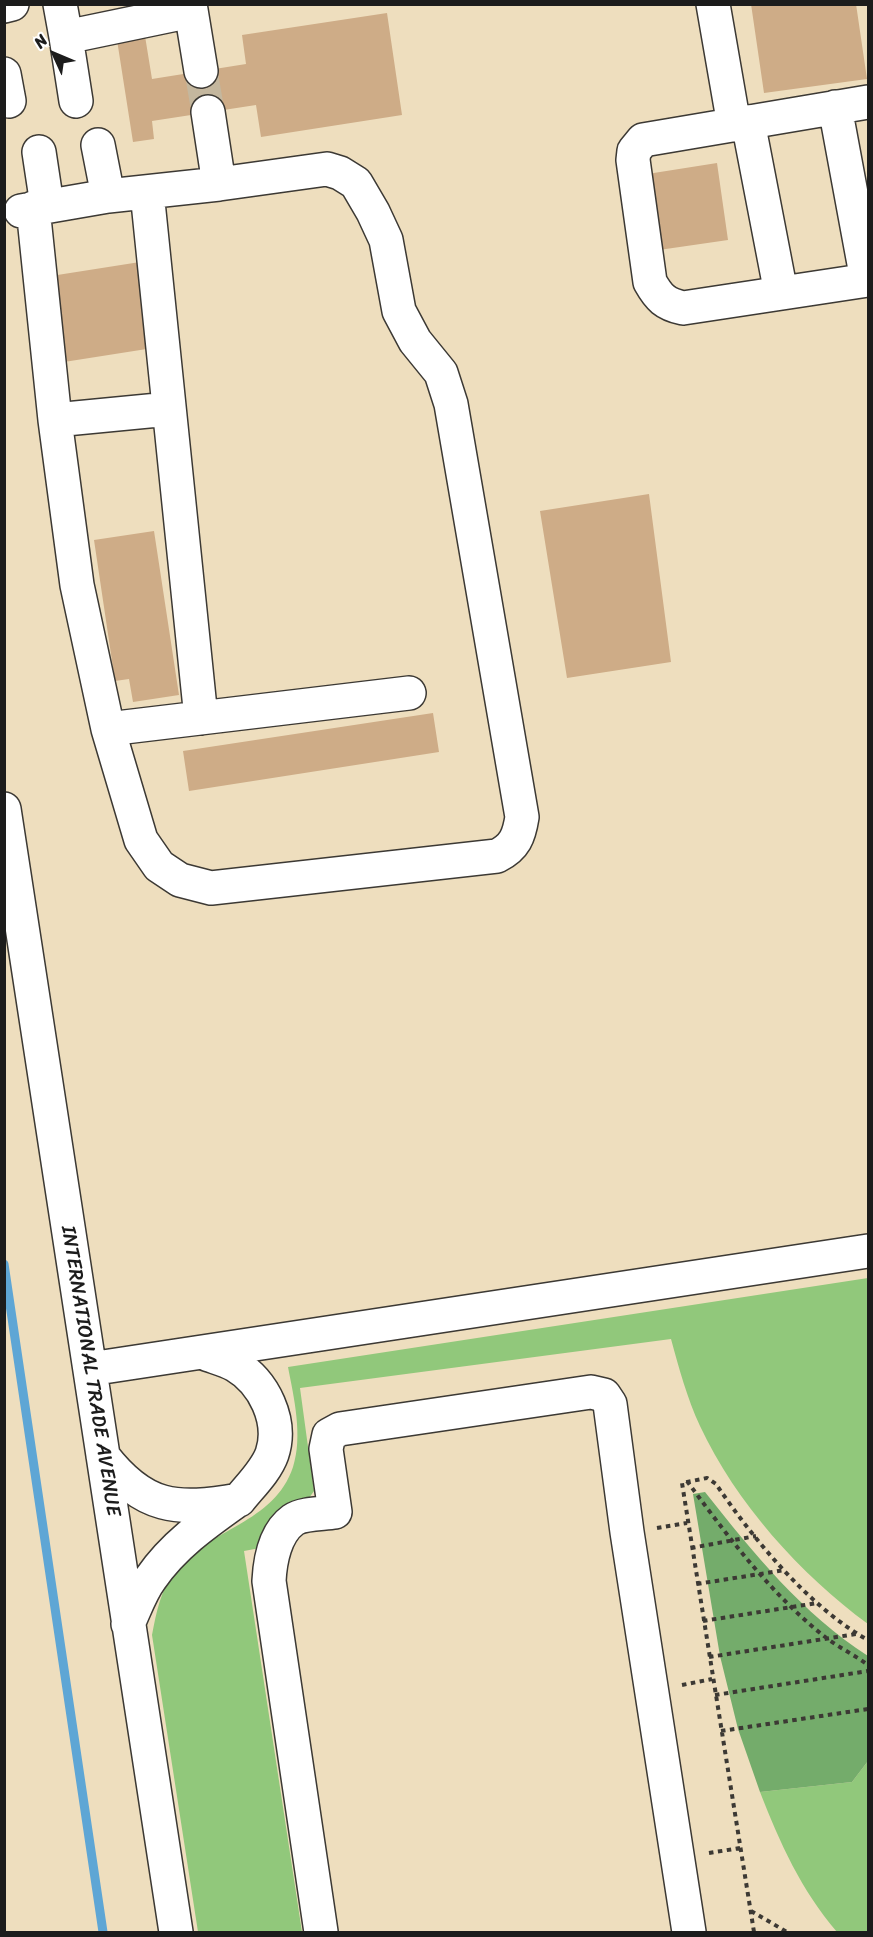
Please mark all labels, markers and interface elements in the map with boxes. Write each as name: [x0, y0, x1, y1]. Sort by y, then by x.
north arrow: [24, 24, 84, 84]
text: N: [26, 27, 55, 55]
street label: INTERNATIONAL TRADE AVENUE: [55, 1224, 125, 1518]

